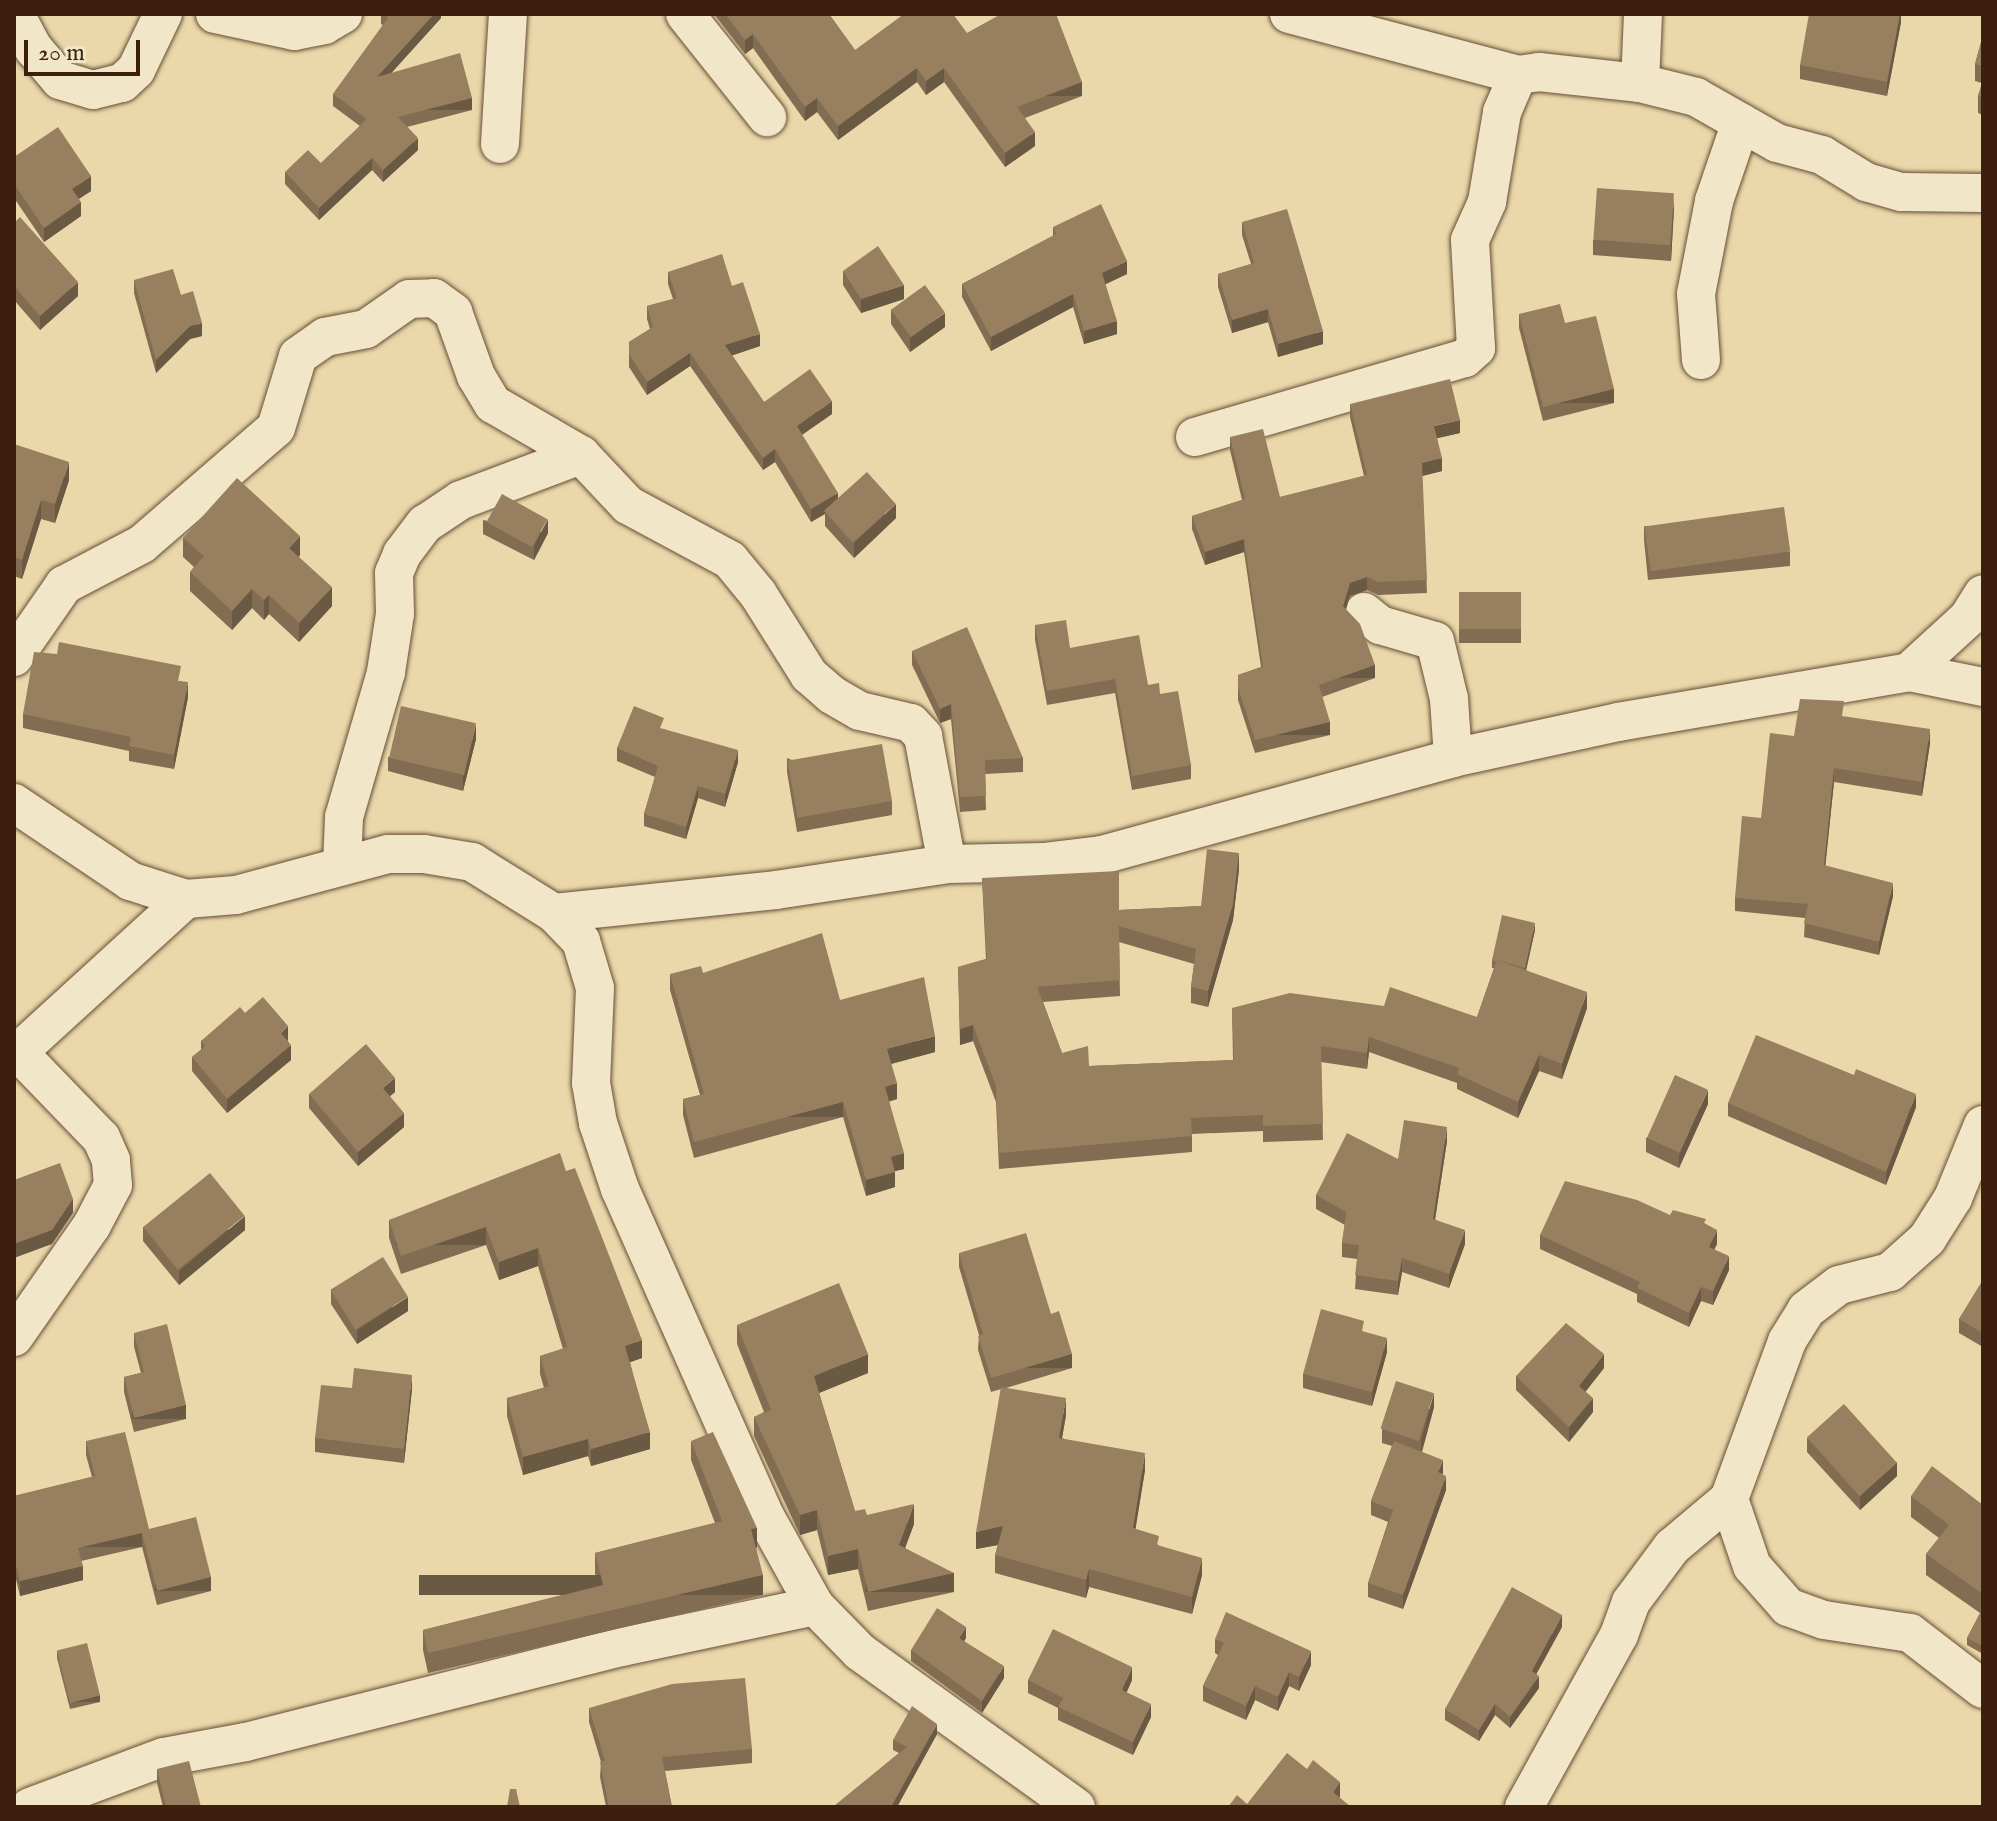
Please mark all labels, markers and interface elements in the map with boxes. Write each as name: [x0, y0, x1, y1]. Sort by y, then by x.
scale bar: [28, 24, 144, 74]
text: 20 m: [38, 38, 85, 69]

